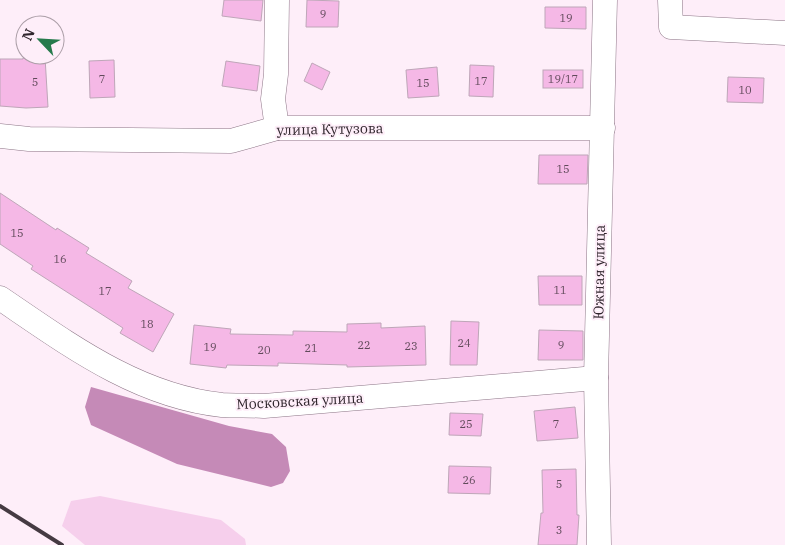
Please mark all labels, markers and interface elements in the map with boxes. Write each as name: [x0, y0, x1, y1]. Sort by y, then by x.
house number: 9: [320, 7, 326, 21]
house number: 19: [559, 11, 573, 25]
north arrow: [15, 15, 65, 65]
text: N: [18, 26, 39, 43]
house number: 7: [99, 72, 105, 86]
house number: 19/17: [548, 72, 578, 86]
house number: 17: [474, 74, 488, 88]
house number: 5: [32, 75, 38, 89]
house number: 15: [416, 76, 430, 90]
house number: 10: [738, 83, 752, 97]
street label: улица Кутузова: [276, 119, 384, 139]
house number: 15: [556, 162, 570, 176]
street label: Южная улица: [589, 224, 609, 319]
house number: 15: [10, 226, 24, 240]
house number: 16: [53, 252, 67, 266]
house number: 11: [553, 283, 567, 297]
house number: 17: [98, 284, 112, 298]
house number: 18: [140, 317, 154, 331]
house number: 24: [457, 336, 471, 350]
house number: 22: [357, 338, 371, 352]
house number: 9: [558, 338, 564, 352]
house number: 23: [404, 339, 418, 353]
house number: 19: [203, 340, 217, 354]
house number: 21: [304, 341, 318, 355]
house number: 20: [257, 343, 271, 357]
street label: Московская улица: [236, 389, 364, 413]
house number: 25: [459, 417, 473, 431]
house number: 7: [553, 417, 559, 431]
house number: 26: [462, 473, 476, 487]
house number: 5: [556, 477, 562, 491]
house number: 3: [556, 523, 562, 537]

